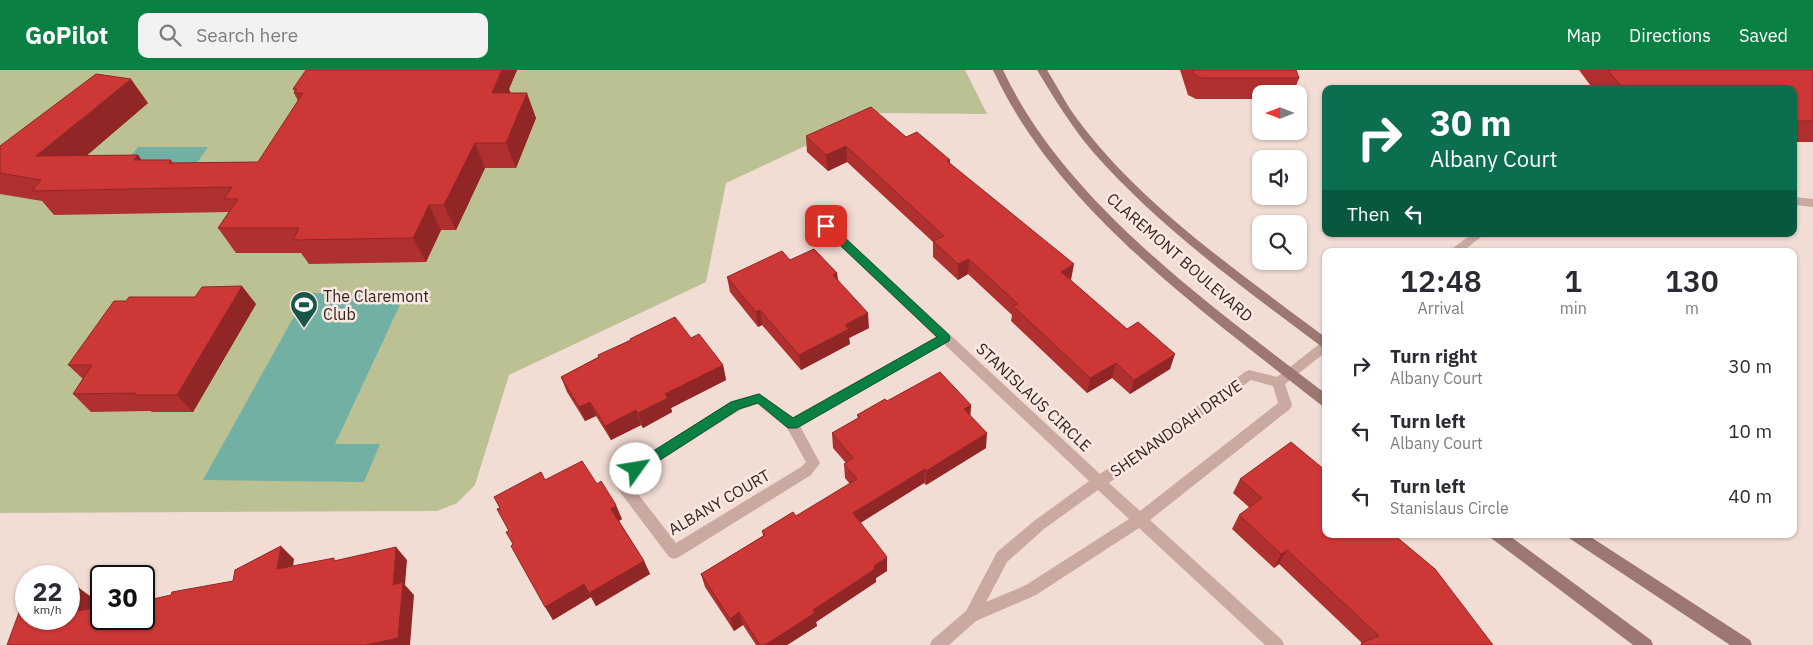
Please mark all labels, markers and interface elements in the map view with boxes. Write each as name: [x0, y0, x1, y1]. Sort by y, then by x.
search box: [138, 13, 488, 58]
text: GoPilot: [25, 19, 108, 51]
icon: search: [156, 21, 184, 49]
text: Search here: [196, 23, 298, 47]
text: Map: [1566, 24, 1601, 47]
text: Directions: [1629, 24, 1711, 47]
text: Saved: [1739, 24, 1788, 47]
north arrow: [1252, 85, 1308, 140]
map controls: [1252, 85, 1307, 270]
text: 30 m: [1430, 100, 1512, 146]
icon: right: [1347, 105, 1412, 170]
text: Albany Court: [1430, 144, 1557, 173]
button: sound: [1252, 150, 1307, 205]
street label: CLAREMONT BOULEVARD: [1103, 188, 1257, 326]
icon: left: [1400, 200, 1428, 228]
text: Then: [1347, 202, 1390, 226]
pin: [805, 205, 847, 247]
icon: arrive: [812, 212, 840, 240]
button: search: [1252, 215, 1307, 270]
text: 12:48: [1400, 261, 1482, 300]
text: 1: [1564, 261, 1582, 300]
text: 130: [1665, 261, 1719, 300]
place label: The Claremont Club: [323, 286, 429, 324]
sports icon: The Claremont Club: [289, 290, 319, 329]
text: Arrival: [1418, 298, 1464, 318]
text: min: [1560, 298, 1587, 318]
text: m: [1685, 298, 1699, 318]
street label: STANISLAUS CIRCLE: [972, 338, 1096, 456]
text: Turn right: [1390, 344, 1477, 368]
icon: right: [1347, 352, 1375, 380]
text: 30 m: [1728, 354, 1772, 378]
text: Albany Court: [1390, 368, 1483, 388]
street label: SHENANDOAH DRIVE: [1106, 375, 1246, 481]
text: Turn left: [1390, 409, 1466, 433]
icon: left: [1347, 417, 1375, 445]
text: 10 m: [1728, 419, 1772, 443]
text: Albany Court: [1390, 433, 1483, 453]
position arrow: [609, 442, 661, 494]
street label: ALBANY COURT: [665, 465, 773, 539]
text: Turn left: [1390, 474, 1466, 498]
icon: left: [1347, 482, 1375, 510]
text: 40 m: [1728, 484, 1772, 508]
text: Stanislaus Circle: [1390, 498, 1509, 518]
speed limit sign: 30: [90, 565, 155, 630]
text: 22: [32, 575, 63, 608]
text: km/h: [33, 602, 62, 617]

